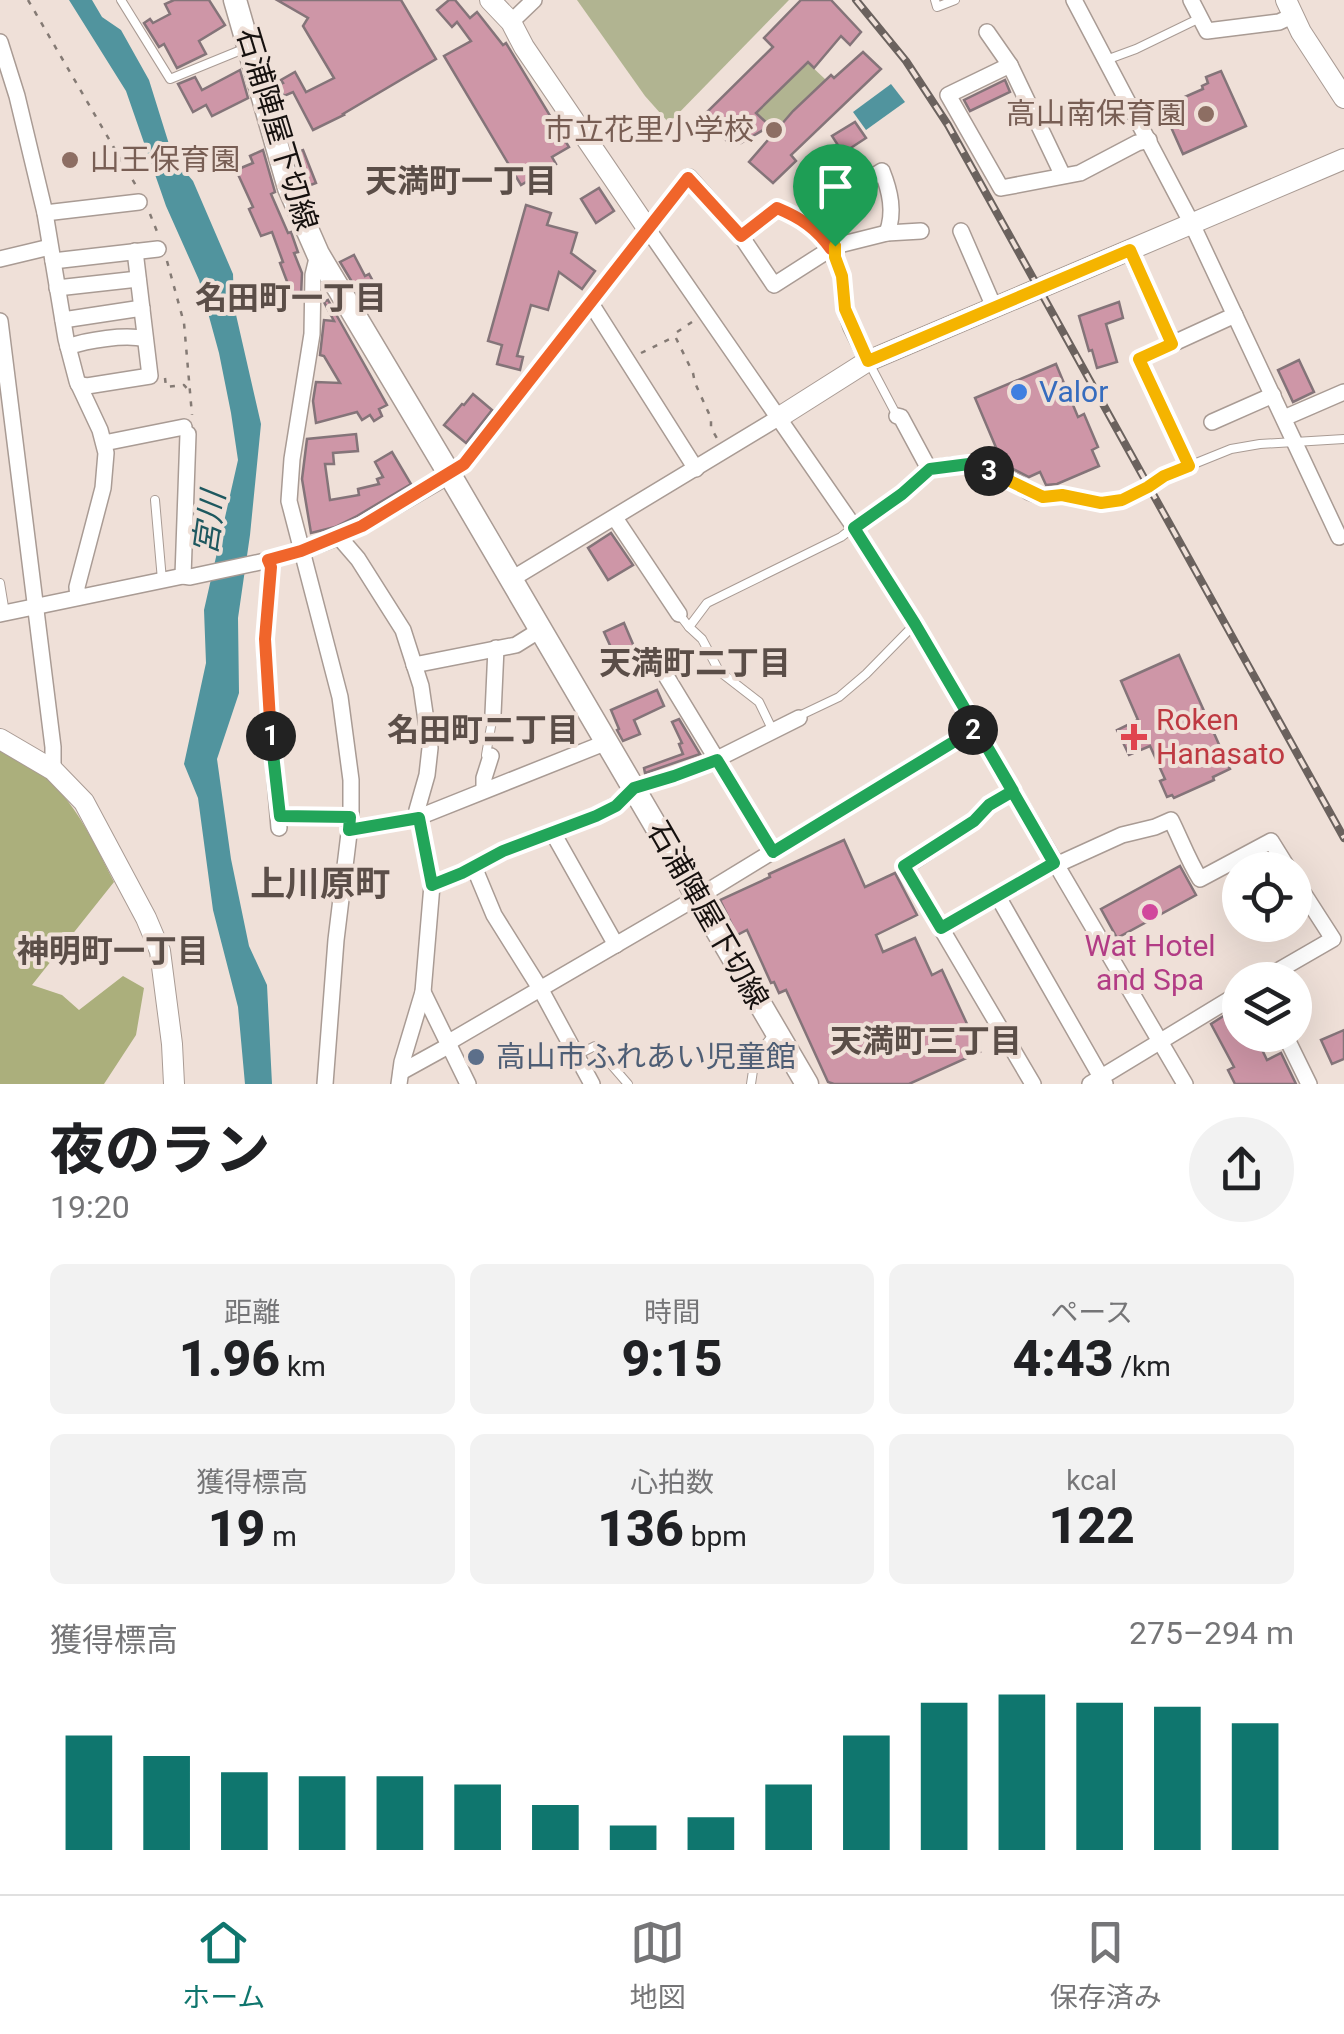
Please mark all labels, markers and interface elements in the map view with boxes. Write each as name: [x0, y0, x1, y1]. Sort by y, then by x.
street label: 石浦陣屋下切線: [230, 23, 325, 234]
place label: 高山南保育園: [1006, 96, 1186, 131]
marker: 高山南保育園: [1195, 103, 1217, 125]
place label: 市立花里小学校: [544, 112, 754, 147]
marker: 市立花里小学校: [763, 119, 785, 141]
place label: 山王保育園: [90, 142, 240, 177]
pin: [793, 144, 878, 247]
marker: 山王保育園: [59, 149, 81, 171]
icon: arrive: [808, 159, 863, 214]
district label: 天満町一丁目: [365, 162, 557, 200]
district label: 名田町一丁目: [195, 279, 387, 317]
place label: Valor: [1039, 374, 1108, 409]
marker: Valor: [1008, 381, 1030, 403]
pin: 3: [964, 446, 1014, 496]
text: 3: [981, 454, 997, 487]
water label: 宮川: [186, 486, 233, 557]
district label: 天満町二丁目: [599, 644, 791, 682]
place label: Roken Hanasato: [1156, 702, 1285, 771]
pin: 2: [948, 705, 998, 755]
pin: 1: [246, 711, 296, 761]
district label: 名田町二丁目: [387, 711, 579, 749]
text: 2: [965, 713, 981, 746]
text: 1: [263, 719, 279, 752]
marker: Roken Hanasato: [1121, 724, 1147, 750]
street label: 石浦陣屋下切線: [641, 815, 776, 1014]
map controls: [1222, 852, 1312, 1052]
button: locate: [1222, 852, 1312, 942]
district label: 上川原町: [250, 864, 390, 905]
marker: Wat Hotel and Spa: [1139, 901, 1161, 923]
place label: Wat Hotel and Spa: [1084, 928, 1216, 997]
district label: 神明町一丁目: [17, 932, 209, 970]
button: layers: [1222, 962, 1312, 1052]
district label: 天満町三丁目: [830, 1022, 1022, 1060]
place label: 高山市ふれあい児童館: [496, 1039, 796, 1074]
marker: 高山市ふれあい児童館: [465, 1046, 487, 1068]
button: share: [1189, 1117, 1294, 1222]
text: 夜のラン: [50, 1118, 270, 1182]
text: 19:20: [50, 1188, 130, 1226]
text: 距離: [224, 1296, 280, 1329]
text: 時間: [644, 1296, 700, 1329]
text: ペース: [1050, 1296, 1133, 1329]
text: 1.96: [179, 1330, 280, 1388]
text: 9:15: [621, 1330, 723, 1388]
text: 4:43: [1013, 1330, 1114, 1388]
text: km: [280, 1350, 326, 1383]
text: /km: [1114, 1350, 1171, 1383]
text: kcal: [1066, 1464, 1117, 1497]
text: 獲得標高: [196, 1466, 308, 1499]
text: 心拍数: [630, 1466, 714, 1499]
text: 122: [1048, 1497, 1135, 1555]
text: 19: [208, 1500, 265, 1558]
text: 136: [597, 1500, 684, 1558]
text: m: [265, 1520, 297, 1553]
text: bpm: [684, 1520, 747, 1553]
text: 275–294 m: [1129, 1614, 1294, 1652]
text: 獲得標高: [50, 1621, 178, 1659]
tab: ホーム: [182, 1915, 265, 2015]
tab: 地図: [630, 1915, 686, 2015]
tab: 保存済み: [1050, 1915, 1162, 2015]

